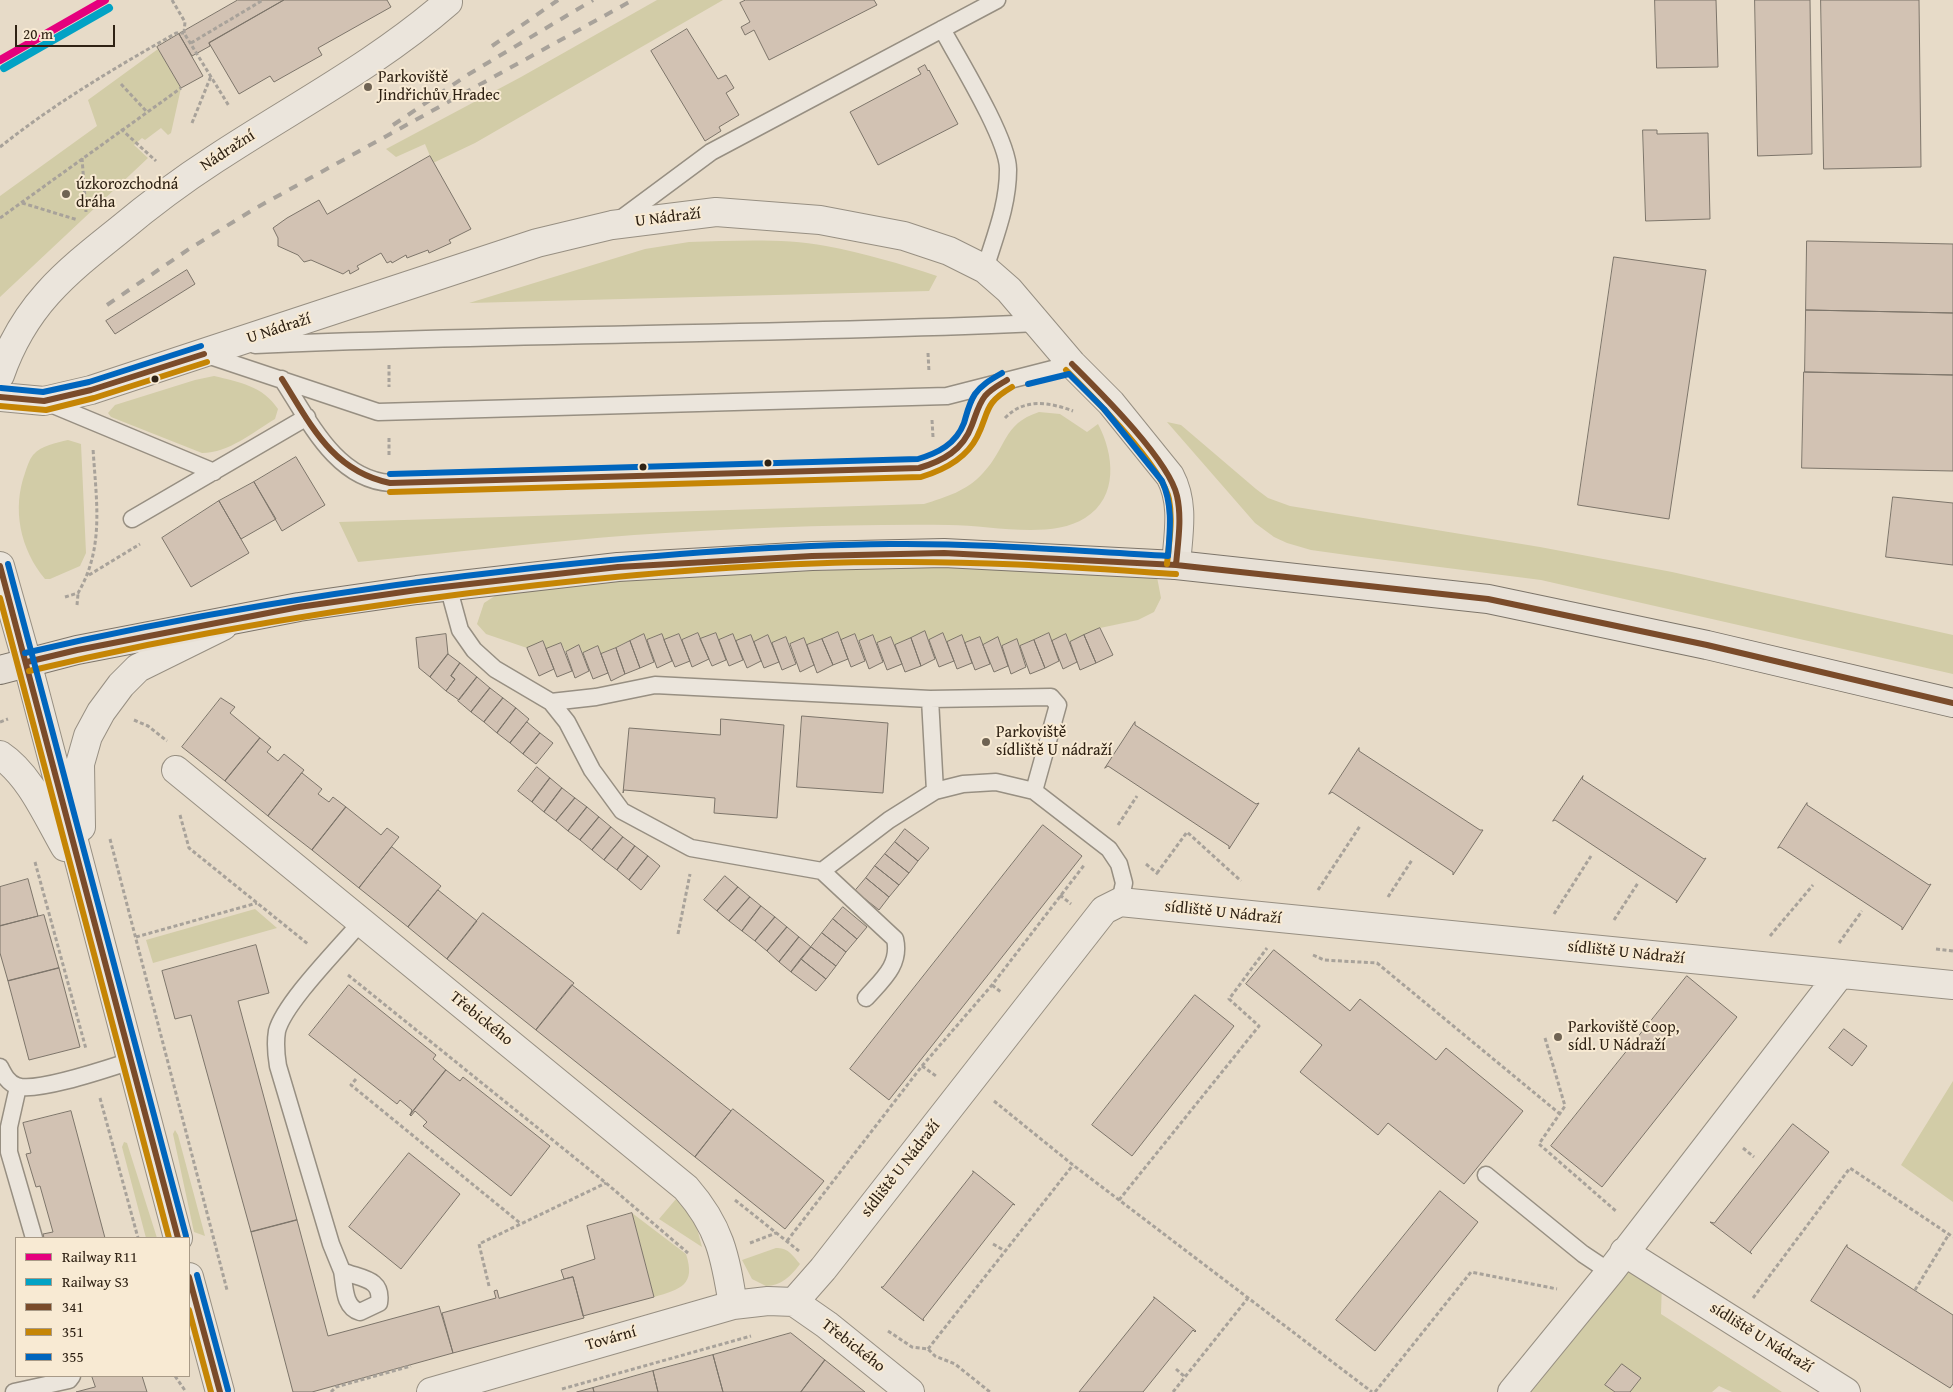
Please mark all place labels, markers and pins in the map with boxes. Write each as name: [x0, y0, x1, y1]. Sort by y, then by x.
place label: Parkoviště Jindřichův Hradec: [378, 68, 500, 106]
marker: Parkoviště Jindřichův Hradec: [362, 81, 374, 93]
place label: úzkorozchodná dráha: [76, 175, 178, 213]
marker: úzkorozchodná dráha: [60, 188, 72, 200]
unlabelled marker: [150, 374, 160, 384]
unlabelled marker: [763, 458, 773, 468]
unlabelled marker: [638, 462, 648, 472]
place label: Parkoviště sídliště U nádraží: [996, 723, 1112, 761]
marker: Parkoviště sídliště U nádraží: [980, 736, 992, 748]
place label: Parkoviště Coop, sídl. U Nádraží: [1568, 1018, 1679, 1056]
marker: Parkoviště Coop, sídl. U Nádraží: [1552, 1031, 1564, 1043]

